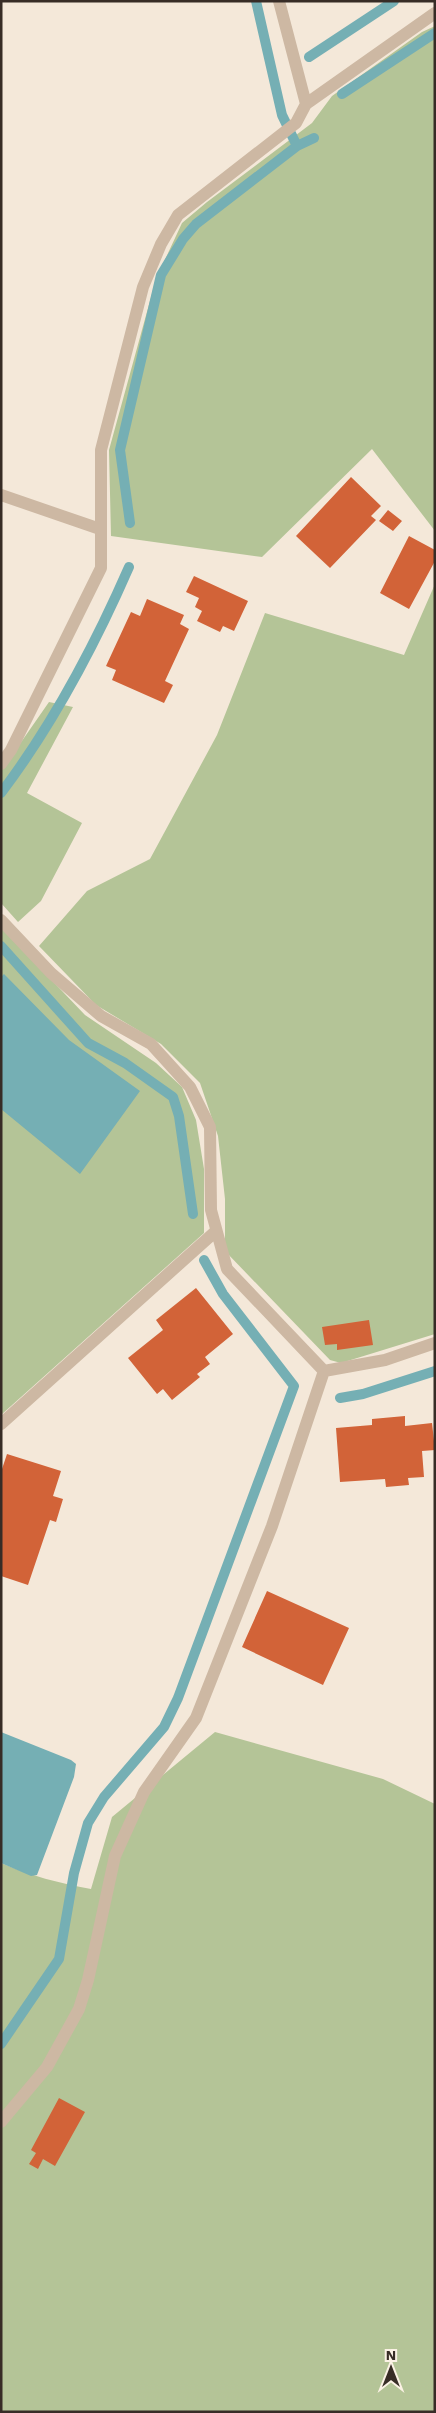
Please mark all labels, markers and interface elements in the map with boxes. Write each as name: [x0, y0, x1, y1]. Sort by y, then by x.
north arrow: [366, 2343, 416, 2393]
text: N: [386, 2347, 396, 2363]

